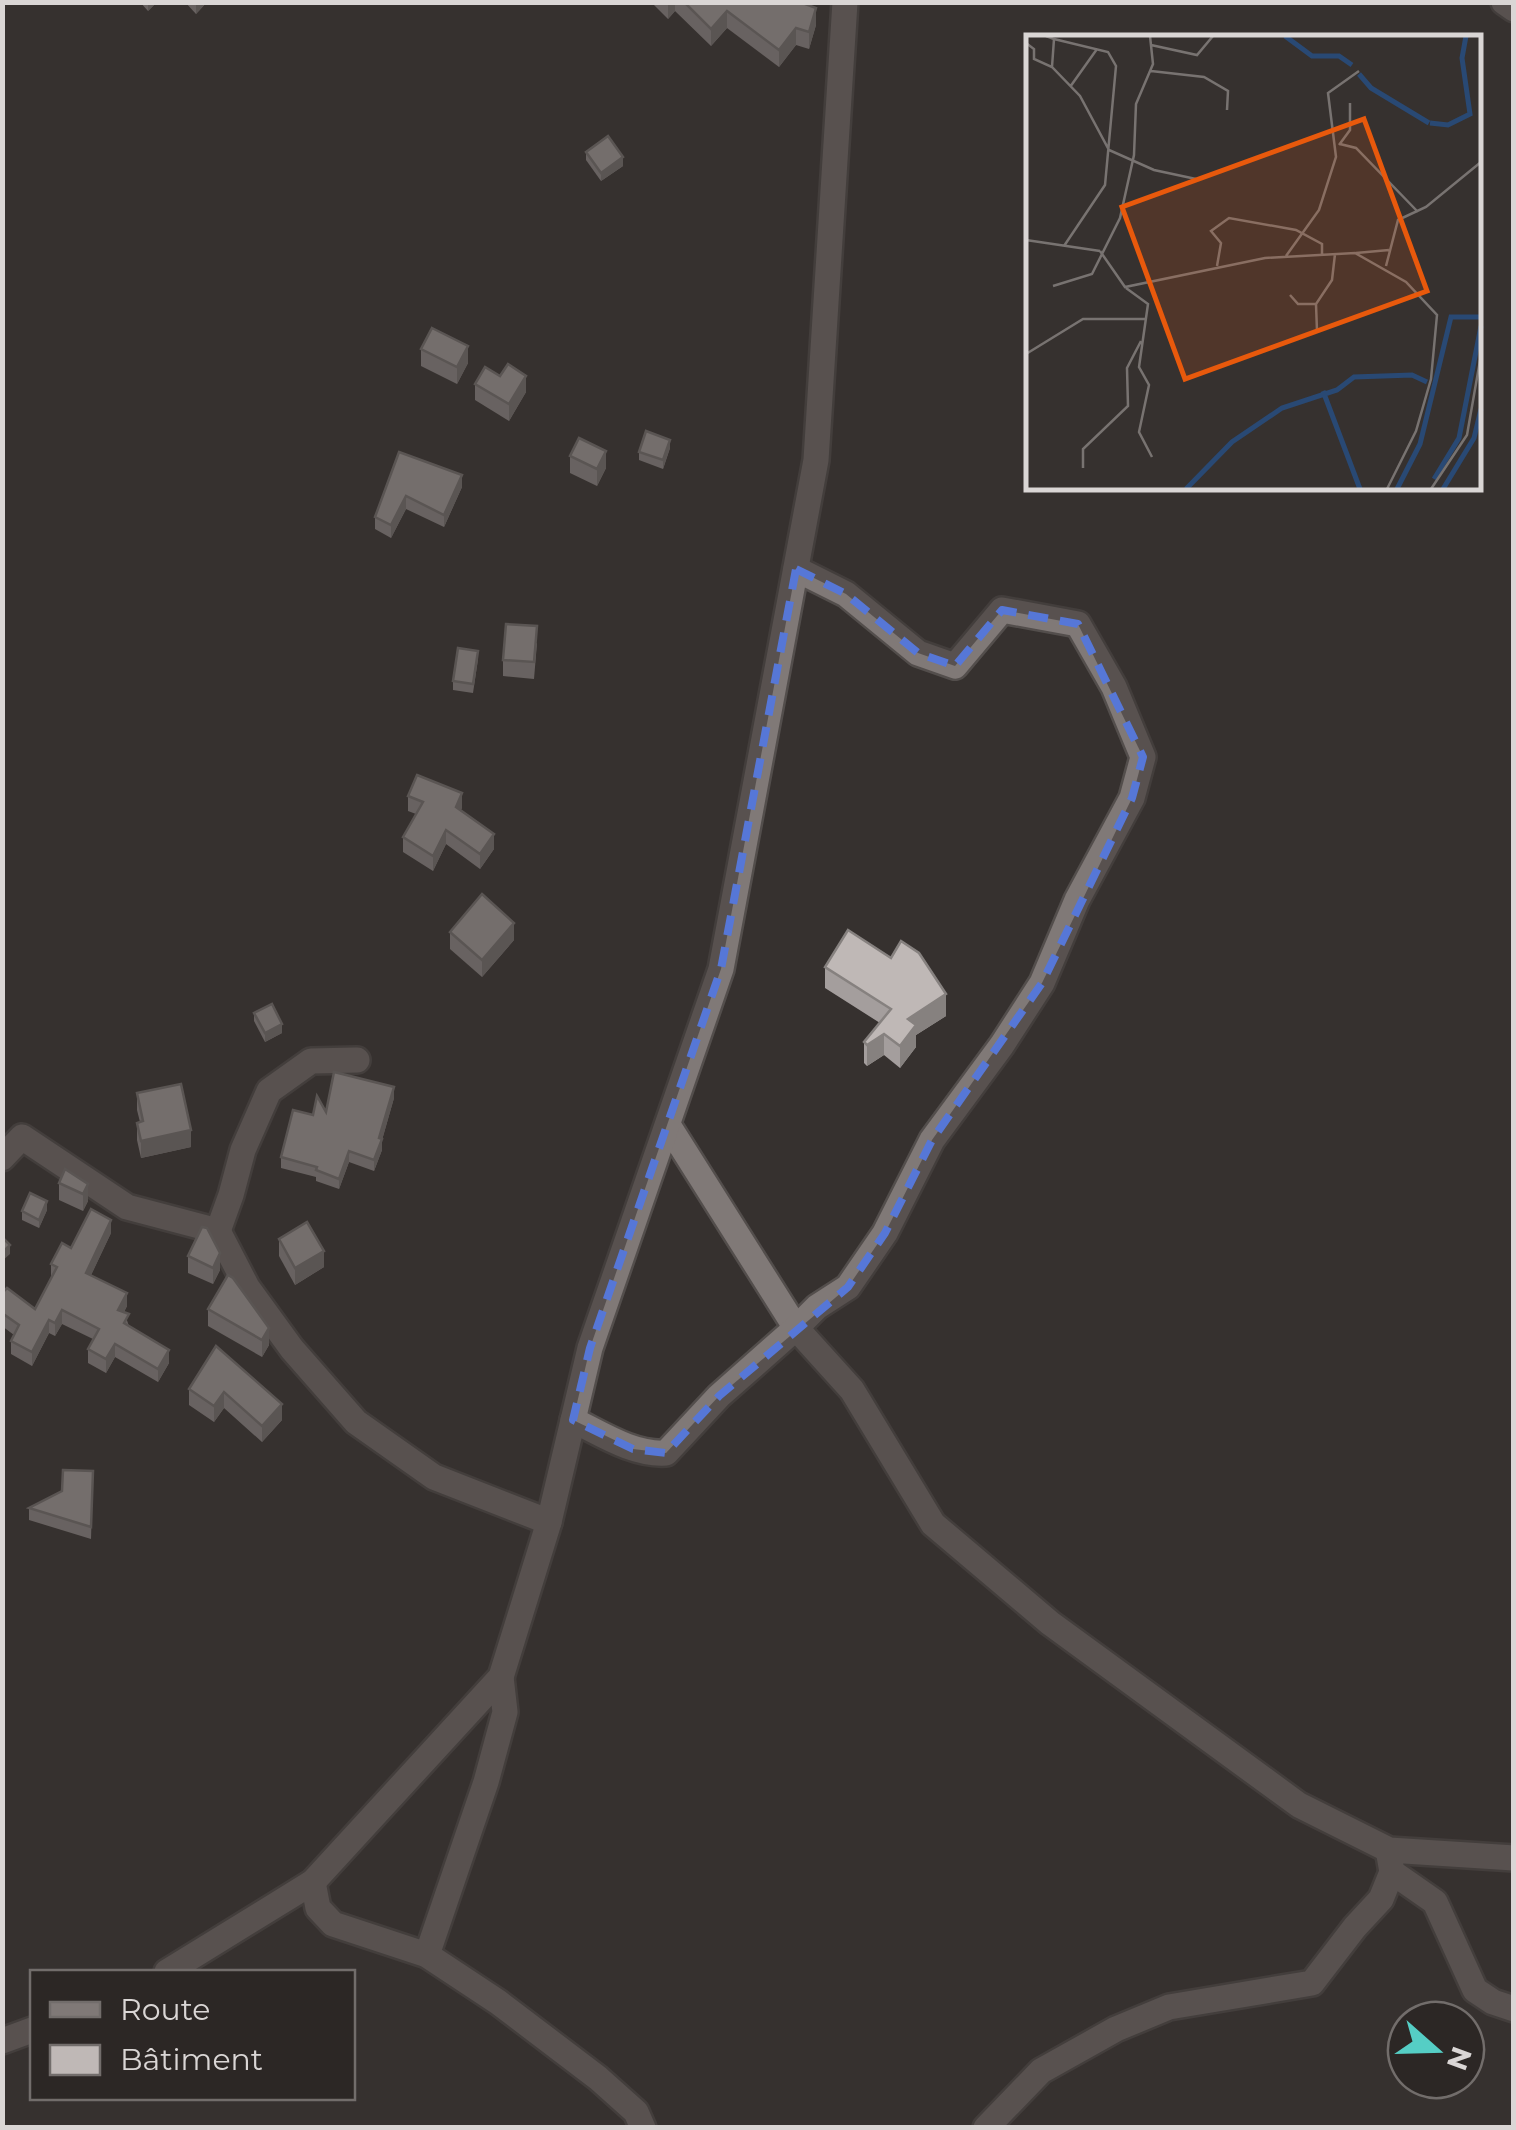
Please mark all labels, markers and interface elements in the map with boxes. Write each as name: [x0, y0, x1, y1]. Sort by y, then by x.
inset map: [1026, 35, 1481, 490]
legend: [30, 1970, 355, 2100]
text: Route: [120, 1991, 210, 2028]
north arrow: [1386, 2000, 1486, 2100]
text: Bâtiment: [120, 2041, 263, 2078]
text: N: [1440, 2042, 1479, 2075]

